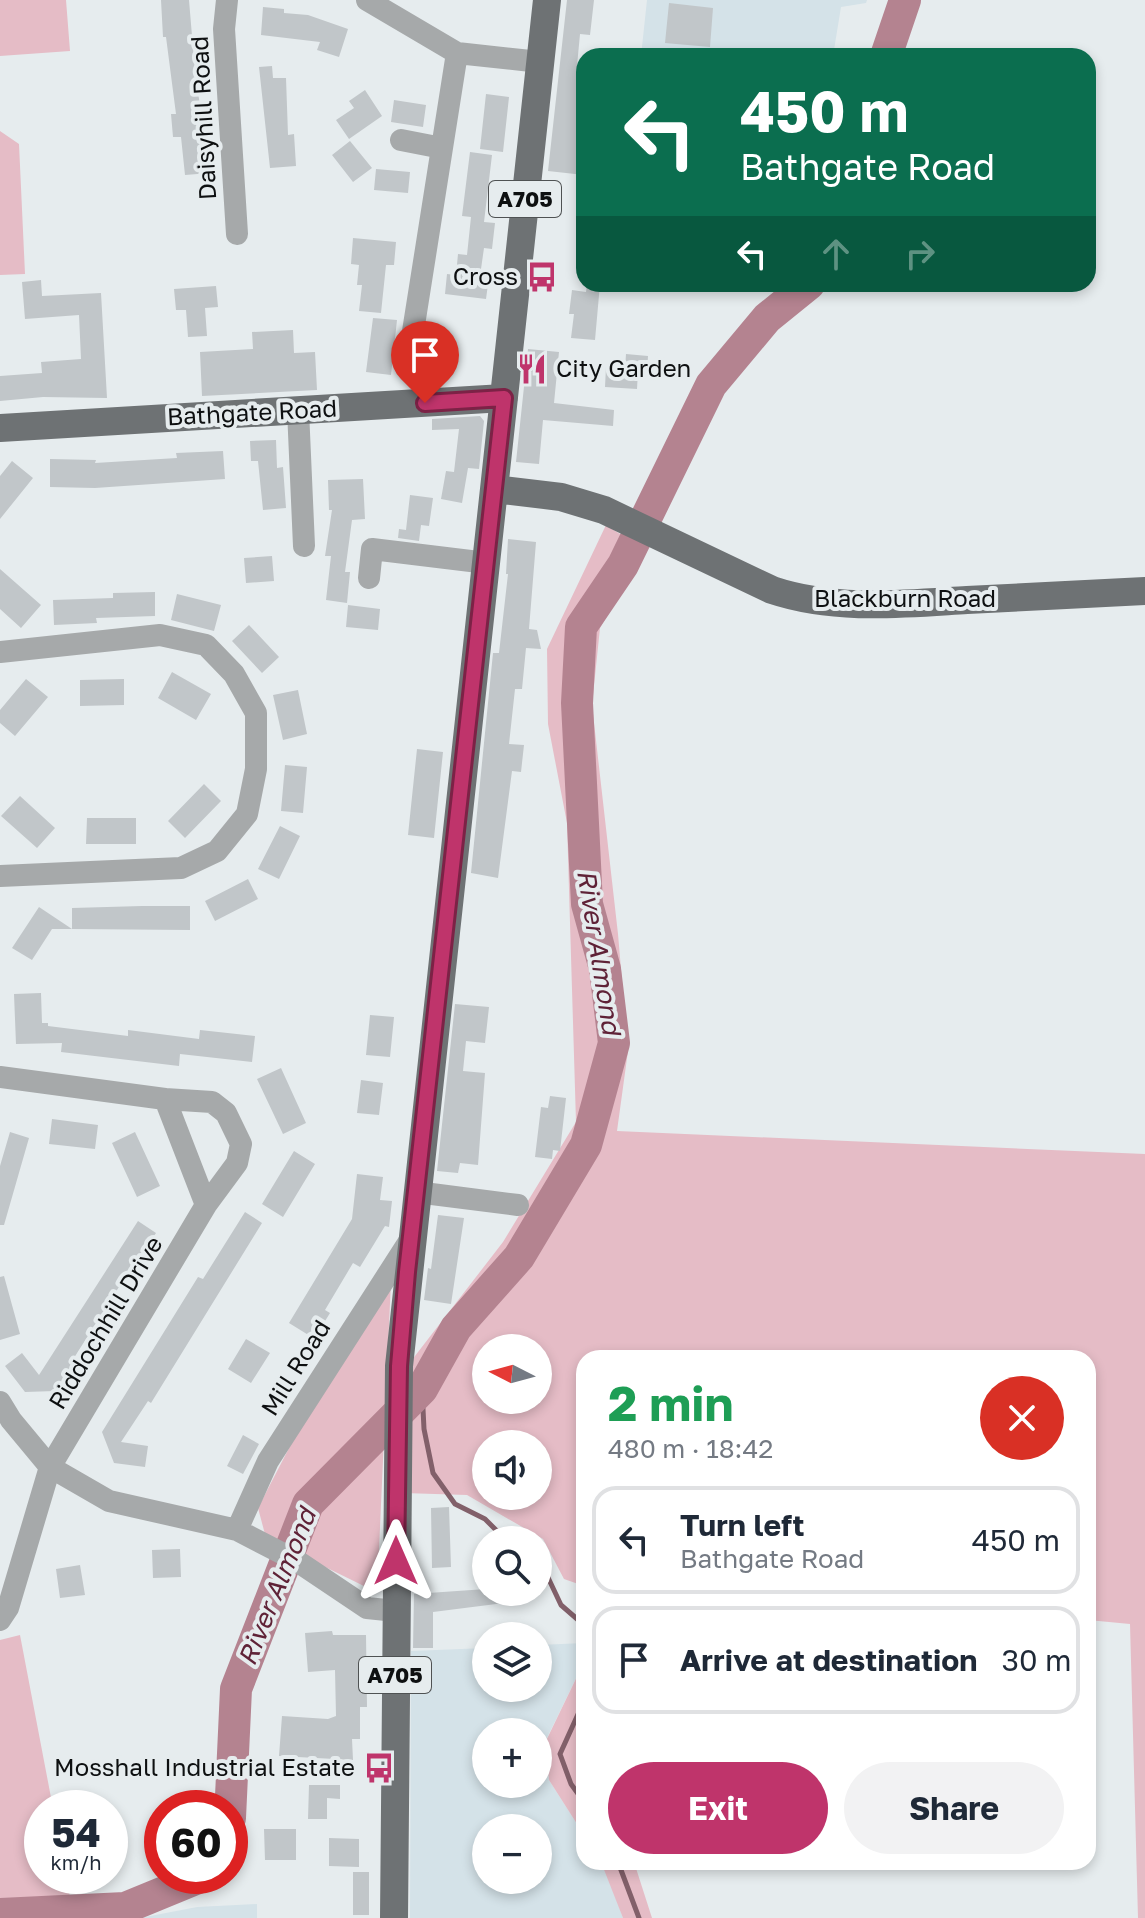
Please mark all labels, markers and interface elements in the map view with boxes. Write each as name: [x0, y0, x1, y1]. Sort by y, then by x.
street label: Daisyhill Road: [184, 35, 221, 201]
text: 450 m: [740, 77, 909, 144]
icon: left: [608, 80, 712, 184]
text: Bathgate Road: [740, 145, 995, 188]
road number: A705: [489, 181, 561, 217]
icon: left: [730, 232, 774, 276]
icon: ahead: [814, 232, 858, 276]
icon: right: [898, 232, 942, 276]
bus stop icon: Cross: [525, 260, 559, 294]
place label: Cross: [453, 261, 518, 290]
pin: [391, 321, 459, 403]
icon: arrive: [403, 333, 447, 377]
restaurant icon: City Garden: [515, 352, 549, 386]
place label: City Garden: [556, 353, 691, 382]
street label: Bathgate Road: [166, 393, 338, 430]
street label: Blackburn Road: [814, 583, 996, 612]
water label: River Almond: [571, 867, 628, 1039]
street label: Riddochhill Drive: [42, 1231, 168, 1414]
street label: Mill Road: [254, 1314, 335, 1420]
north arrow: [472, 1334, 552, 1414]
map controls: [472, 1334, 552, 1894]
text: 2 min: [608, 1374, 733, 1432]
button: close: [980, 1376, 1064, 1460]
button: sound: [472, 1430, 552, 1510]
text: 480 m · 18:42: [608, 1433, 773, 1464]
water label: River Almond: [231, 1501, 323, 1670]
text: Turn left: [680, 1507, 805, 1543]
icon: left: [612, 1518, 656, 1562]
position arrow: [354, 1519, 438, 1603]
text: 450 m: [972, 1522, 1060, 1558]
button: search: [472, 1526, 552, 1606]
text: Bathgate Road: [680, 1543, 864, 1574]
button: layers: [472, 1622, 552, 1702]
icon: arrive: [612, 1638, 656, 1682]
text: Arrive at destination: [680, 1642, 977, 1678]
text: 30 m: [1001, 1642, 1072, 1678]
road number: A705: [359, 1657, 431, 1693]
button: +: [472, 1718, 552, 1798]
bus stop icon: Mosshall Industrial Estate: [362, 1751, 396, 1785]
place label: Mosshall Industrial Estate: [54, 1752, 355, 1781]
button: Exit: [608, 1762, 828, 1854]
button: Share: [844, 1762, 1064, 1854]
speed limit sign: 60: [144, 1790, 248, 1894]
text: 54: [51, 1808, 101, 1856]
button: −: [472, 1814, 552, 1894]
text: km/h: [51, 1850, 101, 1874]

